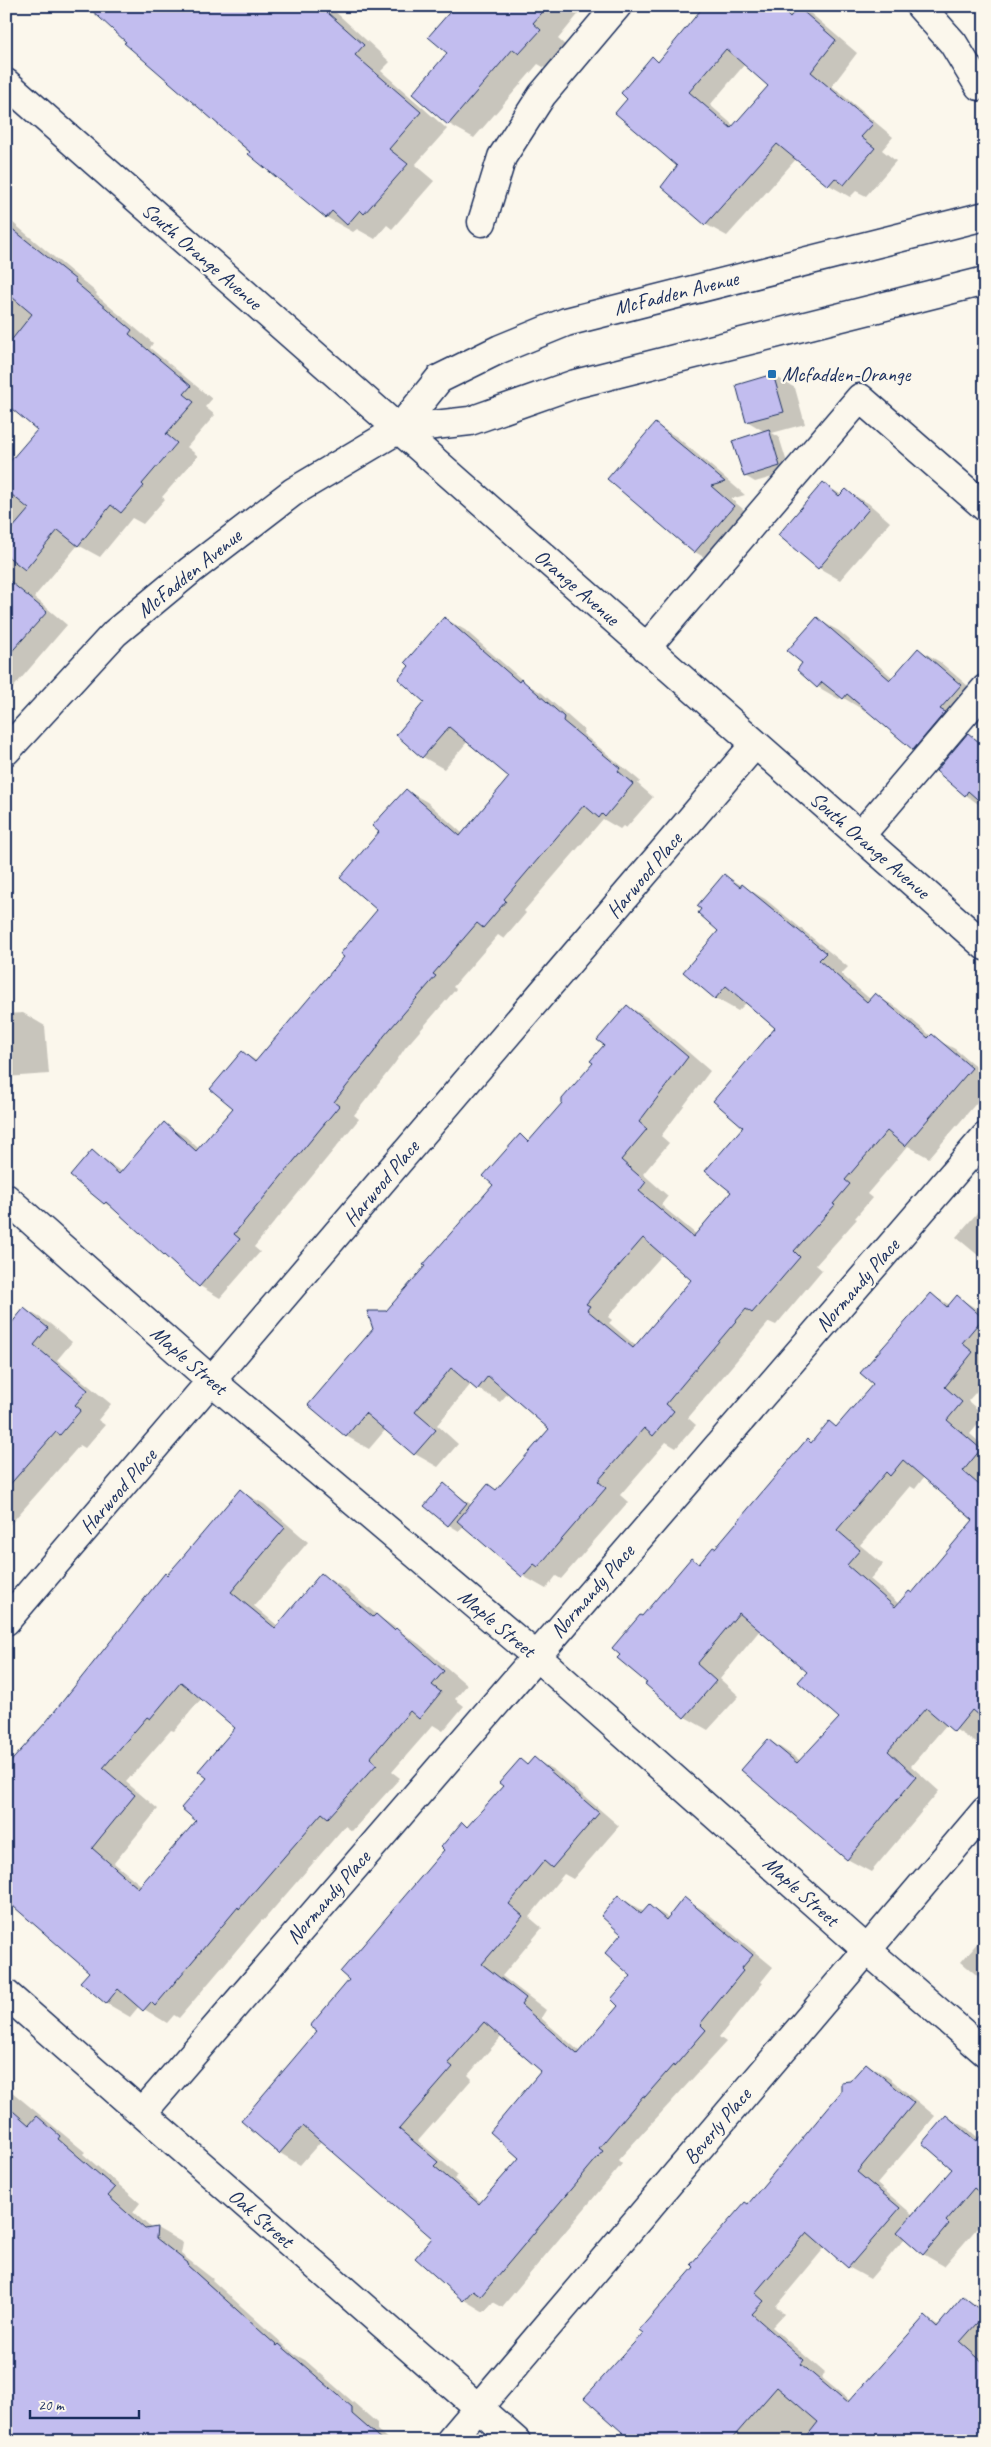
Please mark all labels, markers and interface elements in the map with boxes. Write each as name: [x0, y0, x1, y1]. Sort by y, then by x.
street label: South Orange Avenue: [137, 197, 269, 317]
street label: McFadden Avenue: [611, 265, 742, 321]
place label: Mcfadden-Orange: [782, 361, 911, 387]
marker: Mcfadden-Orange: [766, 368, 778, 380]
street label: McFadden Avenue: [131, 522, 248, 623]
street label: Orange Avenue: [529, 543, 626, 632]
street label: South Orange Avenue: [805, 786, 937, 906]
street label: Harwood Place: [600, 826, 688, 923]
street label: Harwood Place: [337, 1134, 425, 1231]
street label: Normandy Place: [809, 1232, 905, 1337]
street label: Maple Street: [145, 1320, 234, 1402]
street label: Harwood Place: [74, 1442, 163, 1539]
street label: Normandy Place: [544, 1538, 640, 1643]
street label: Maple Street: [453, 1583, 543, 1664]
street label: Normandy Place: [280, 1844, 376, 1949]
street label: Maple Street: [758, 1850, 846, 1933]
street label: Beverly Place: [677, 2082, 757, 2170]
street label: Oak Street: [223, 2183, 300, 2255]
scale bar: [30, 2387, 139, 2419]
text: 20 m: [38, 2396, 65, 2415]

